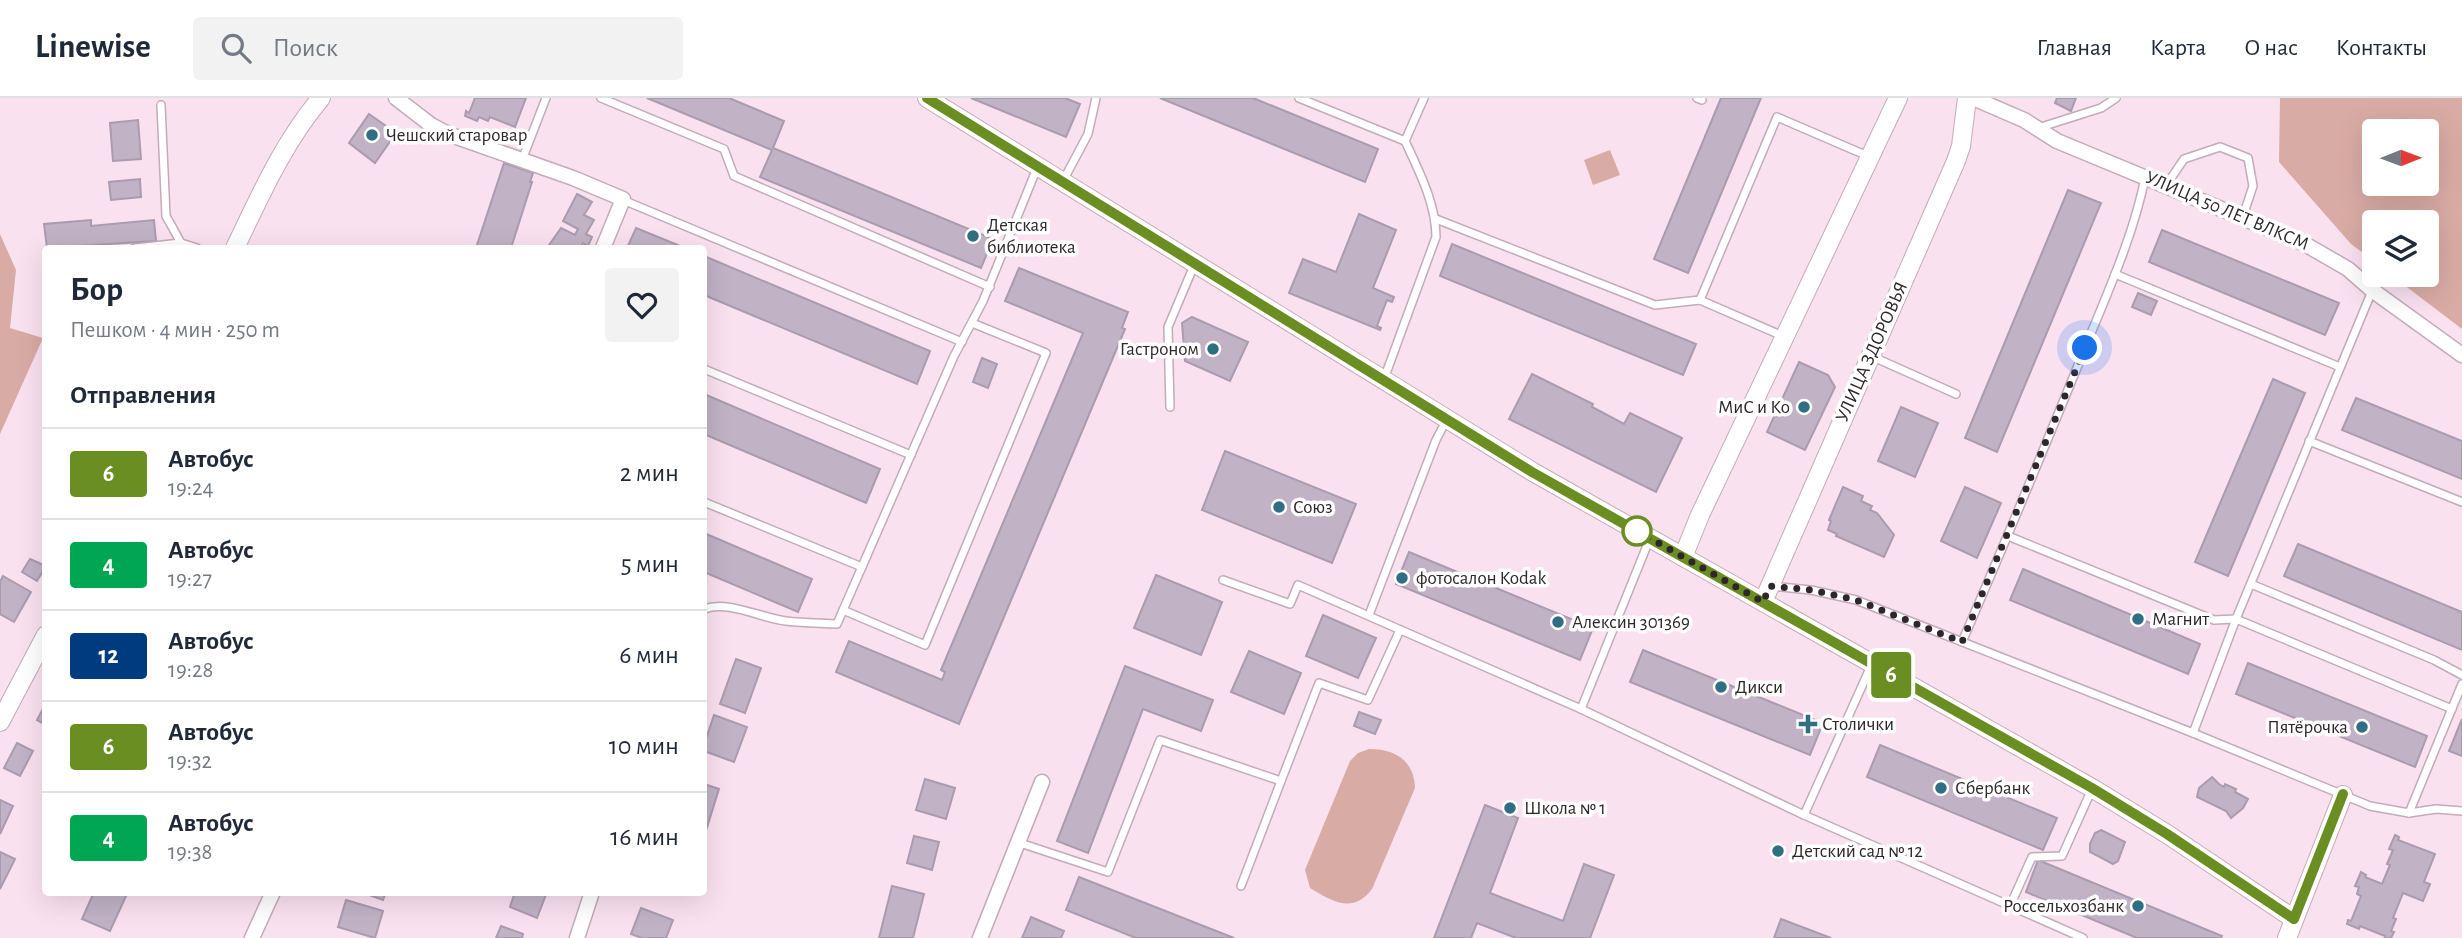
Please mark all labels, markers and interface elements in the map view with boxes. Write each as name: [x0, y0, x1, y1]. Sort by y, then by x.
search box: [193, 17, 683, 80]
icon: search: [217, 29, 255, 67]
text: Linewise: [35, 31, 151, 64]
text: Поиск: [273, 35, 338, 61]
text: Главная: [2037, 36, 2112, 60]
text: Карта: [2150, 36, 2206, 60]
text: О нас: [2244, 36, 2298, 60]
text: Контакты: [2336, 36, 2427, 60]
north arrow: [2362, 119, 2440, 196]
map controls: [2362, 119, 2439, 287]
place label: Чешский старовар: [386, 126, 527, 145]
marker: Чешский старовар: [364, 127, 380, 143]
street label: УЛИЦА 50 ЛЕТ ВЛКСМ: [2142, 168, 2312, 254]
button: layers: [2362, 210, 2439, 287]
place label: Детская библиотека: [987, 216, 1076, 257]
marker: Детская библиотека: [965, 228, 981, 244]
button: heart: [605, 268, 679, 342]
text: Бор: [70, 274, 123, 307]
street label: УЛИЦА ЗДОРОВЬЯ: [1833, 279, 1911, 425]
text: Пешком · 4 мин · 250 m: [70, 319, 280, 342]
your location: [2067, 330, 2102, 365]
place label: Гастроном: [1120, 340, 1199, 359]
marker: Гастроном: [1205, 341, 1221, 357]
text: Отправления: [70, 382, 216, 408]
place label: МиС и Ко: [1718, 398, 1790, 417]
marker: МиС и Ко: [1796, 399, 1812, 415]
text: Автобус: [168, 446, 254, 472]
text: 2 мин: [620, 460, 679, 486]
text: 6: [103, 462, 114, 486]
text: 19:24: [168, 477, 214, 500]
place label: Союз: [1293, 498, 1333, 517]
marker: Союз: [1271, 499, 1287, 515]
unlabelled marker: [1622, 516, 1652, 546]
text: Автобус: [168, 537, 254, 563]
text: 5 мин: [621, 551, 679, 577]
text: 4: [102, 553, 115, 577]
text: 19:27: [168, 568, 212, 591]
place label: фотосалон Kodak: [1416, 569, 1547, 588]
marker: фотосалон Kodak: [1394, 570, 1410, 586]
place label: Магнит: [2152, 610, 2209, 629]
marker: Магнит: [2130, 611, 2146, 627]
place label: Алексин 301369: [1572, 613, 1690, 632]
marker: Алексин 301369: [1550, 614, 1566, 630]
text: Автобус: [168, 628, 254, 654]
text: 6 мин: [619, 642, 679, 668]
text: 12: [99, 644, 118, 668]
line badge: 6: [1868, 652, 1914, 698]
text: 19:28: [168, 659, 213, 682]
text: 6: [1885, 663, 1897, 687]
place label: Дикси: [1735, 678, 1783, 697]
marker: Дикси: [1713, 679, 1729, 695]
place label: Столички: [1822, 715, 1894, 734]
marker: Столички: [1800, 716, 1816, 732]
place label: Пятёрочка: [2267, 718, 2348, 737]
text: Автобус: [168, 719, 254, 745]
marker: Пятёрочка: [2354, 719, 2370, 735]
text: 10 мин: [609, 733, 679, 759]
text: 6: [103, 735, 114, 759]
text: 19:32: [168, 750, 212, 773]
place label: Сбербанк: [1955, 779, 2031, 798]
marker: Сбербанк: [1933, 780, 1949, 796]
place label: Школа № 1: [1524, 799, 1606, 818]
marker: Школа № 1: [1502, 800, 1518, 816]
text: Автобус: [168, 810, 254, 836]
text: 16 мин: [610, 824, 679, 850]
text: 4: [102, 826, 115, 850]
text: 19:38: [168, 841, 212, 864]
place label: Детский сад № 12: [1792, 842, 1923, 861]
marker: Детский сад № 12: [1770, 843, 1786, 859]
place label: Россельхозбанк: [2003, 897, 2124, 916]
marker: Россельхозбанк: [2130, 898, 2146, 914]

